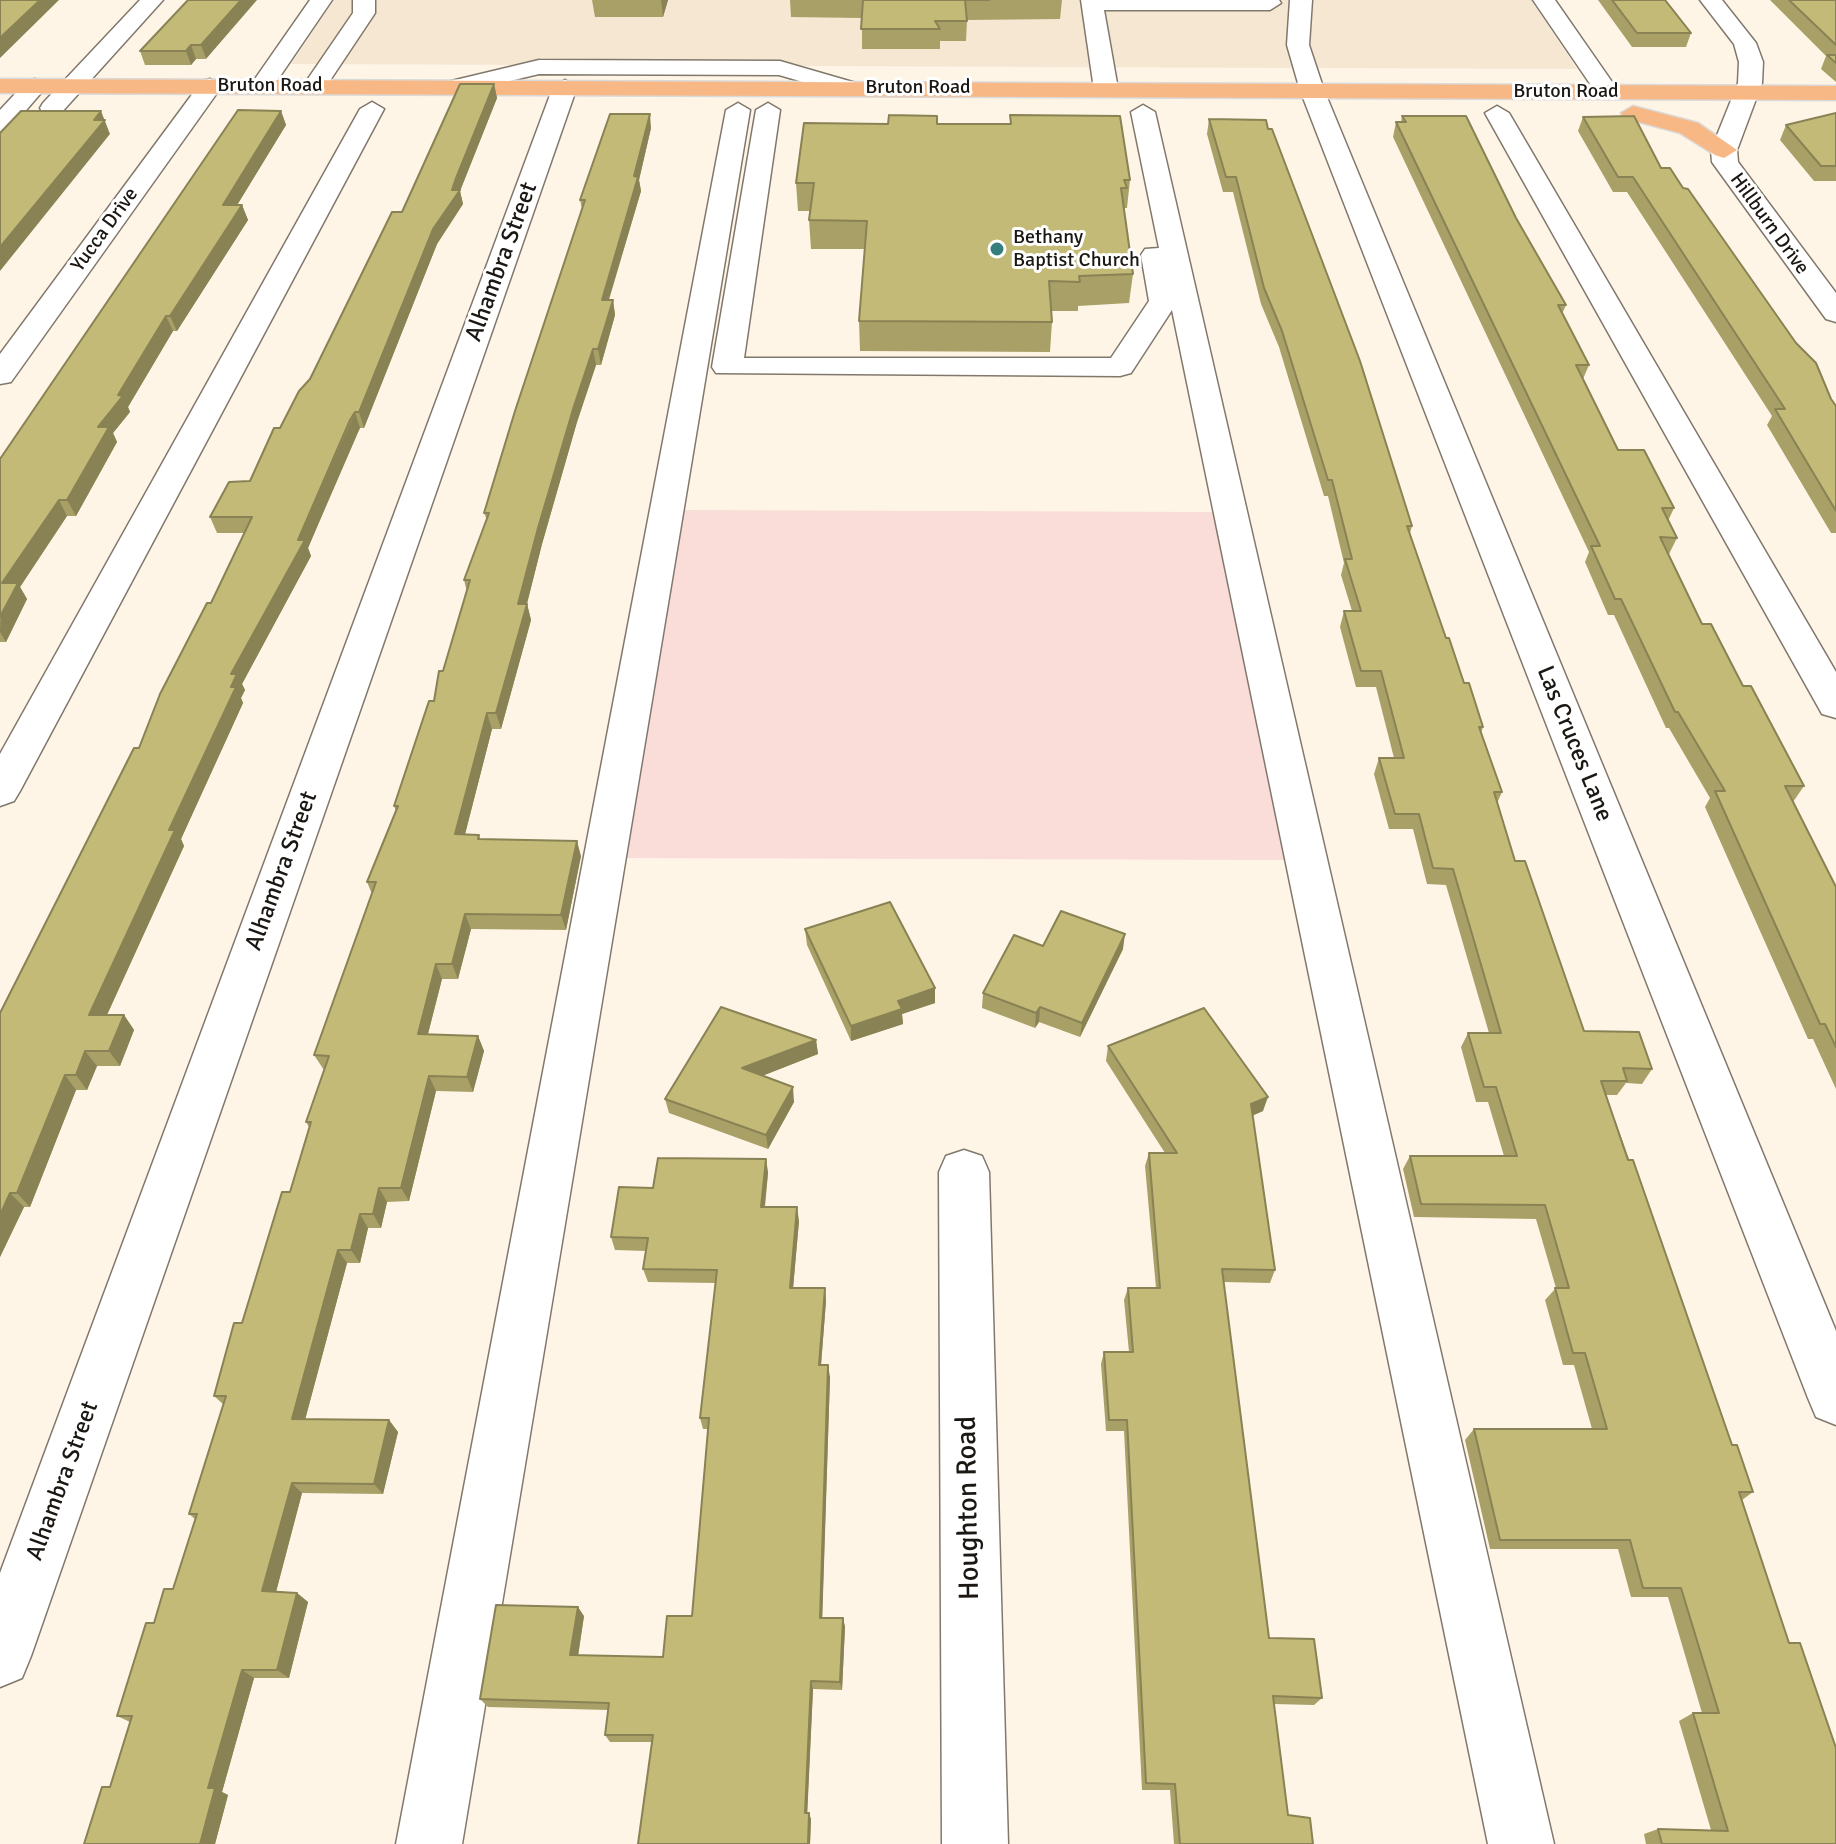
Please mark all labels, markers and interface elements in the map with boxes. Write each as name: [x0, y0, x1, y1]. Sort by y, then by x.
street label: Bruton Road: [217, 74, 323, 98]
street label: Bruton Road: [865, 76, 971, 100]
street label: Bruton Road: [1513, 80, 1619, 104]
street label: Hillburn Drive: [1724, 169, 1814, 279]
street label: Alhambra Street: [460, 179, 544, 345]
street label: Yucca Drive: [66, 183, 144, 277]
place label: Bethany Baptist Church: [1013, 226, 1140, 273]
marker: Bethany Baptist Church: [988, 240, 1006, 258]
street label: Las Cruces Lane: [1530, 662, 1618, 826]
street label: Alhambra Street: [240, 788, 324, 954]
street label: Alhambra Street: [21, 1398, 105, 1564]
street label: Houghton Road: [951, 1416, 987, 1600]

